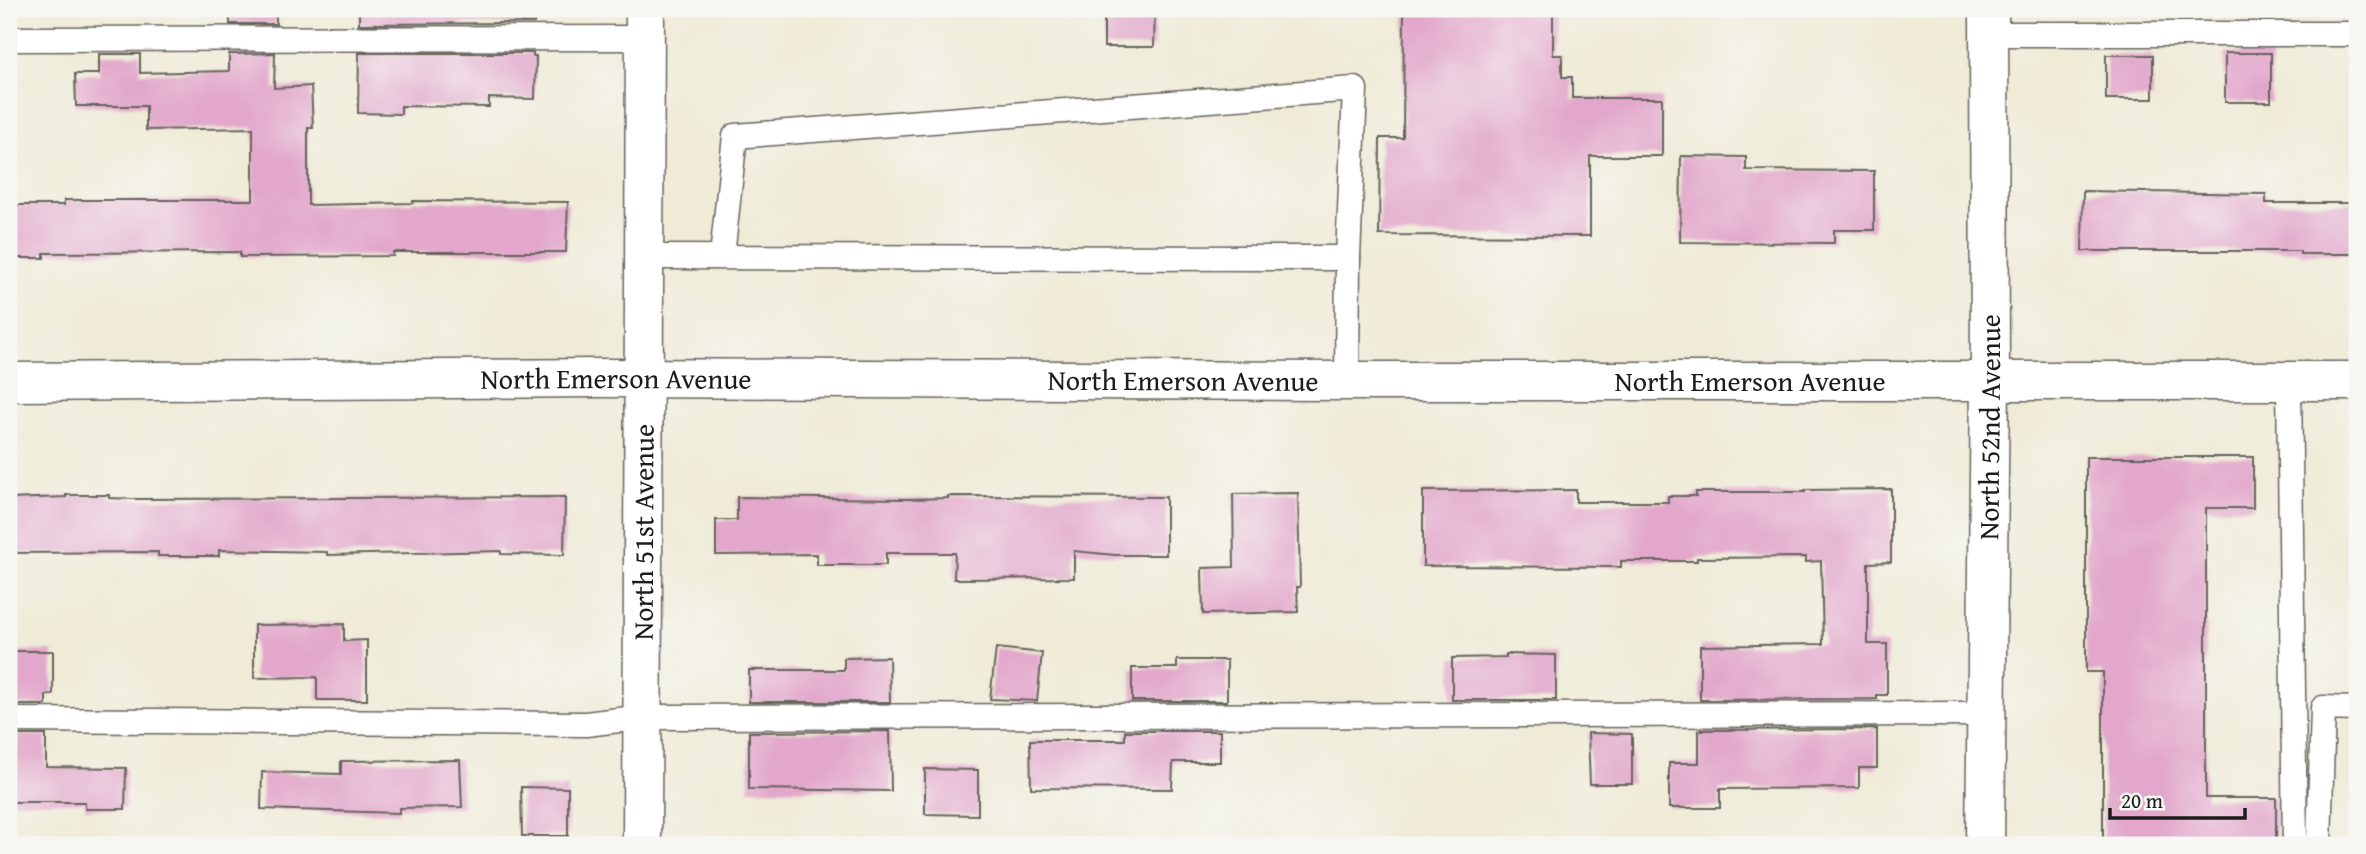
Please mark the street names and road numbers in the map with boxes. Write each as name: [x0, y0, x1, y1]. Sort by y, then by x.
street label: North 52nd Avenue: [1967, 314, 2010, 540]
street label: North Emerson Avenue: [480, 357, 752, 399]
street label: North Emerson Avenue: [1047, 359, 1319, 401]
street label: North Emerson Avenue: [1614, 360, 1886, 401]
street label: North 51st Avenue: [622, 424, 664, 640]

